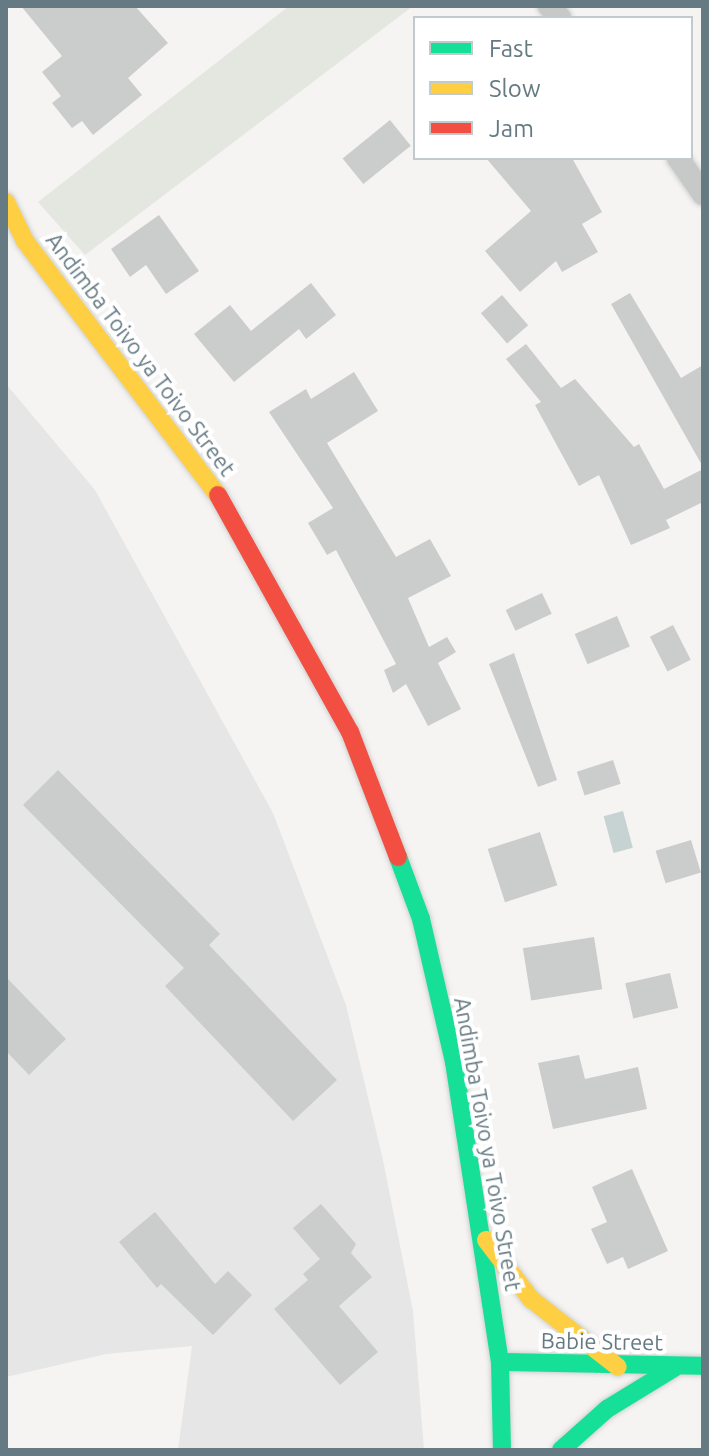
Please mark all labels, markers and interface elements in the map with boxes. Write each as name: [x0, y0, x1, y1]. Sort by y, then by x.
legend: [413, 16, 693, 160]
text: Fast: [489, 35, 533, 62]
text: Slow: [489, 75, 541, 102]
text: Jam: [489, 115, 534, 142]
street label: Andimba Toivo ya Toivo Street: [41, 227, 241, 481]
street label: Andimba Toivo ya Toivo Street: [449, 995, 527, 1293]
street label: Babie Street: [541, 1327, 663, 1355]

